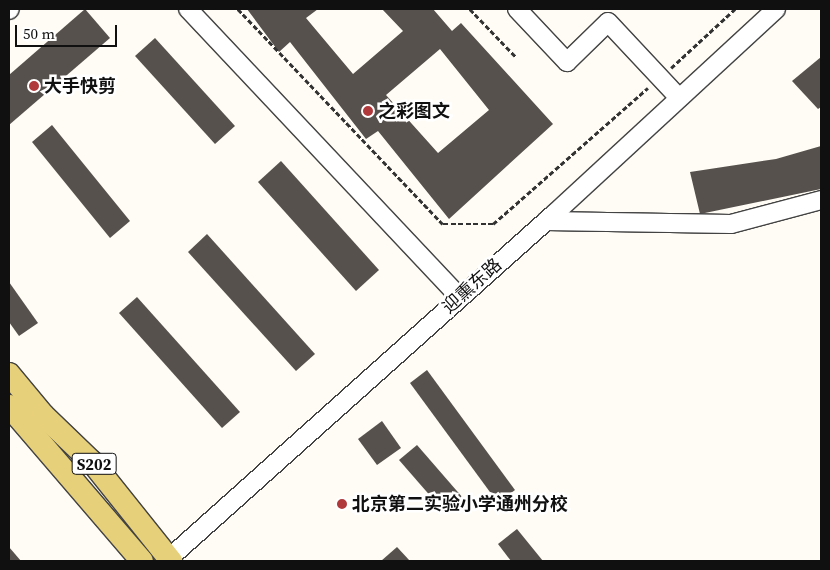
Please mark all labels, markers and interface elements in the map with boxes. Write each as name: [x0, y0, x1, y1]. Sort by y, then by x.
scale bar: [18, 15, 120, 47]
text: 50 m: [23, 23, 55, 44]
place label: 大手快剪: [44, 75, 116, 97]
marker: 大手快剪: [28, 80, 40, 92]
place label: 之彩图文: [378, 100, 450, 122]
marker: 之彩图文: [362, 105, 374, 117]
street label: 迎熏东路: [438, 254, 506, 318]
road number: S202: [72, 450, 116, 478]
place label: 北京第二实验小学通州分校: [352, 493, 568, 515]
marker: 北京第二实验小学通州分校: [336, 498, 348, 510]

